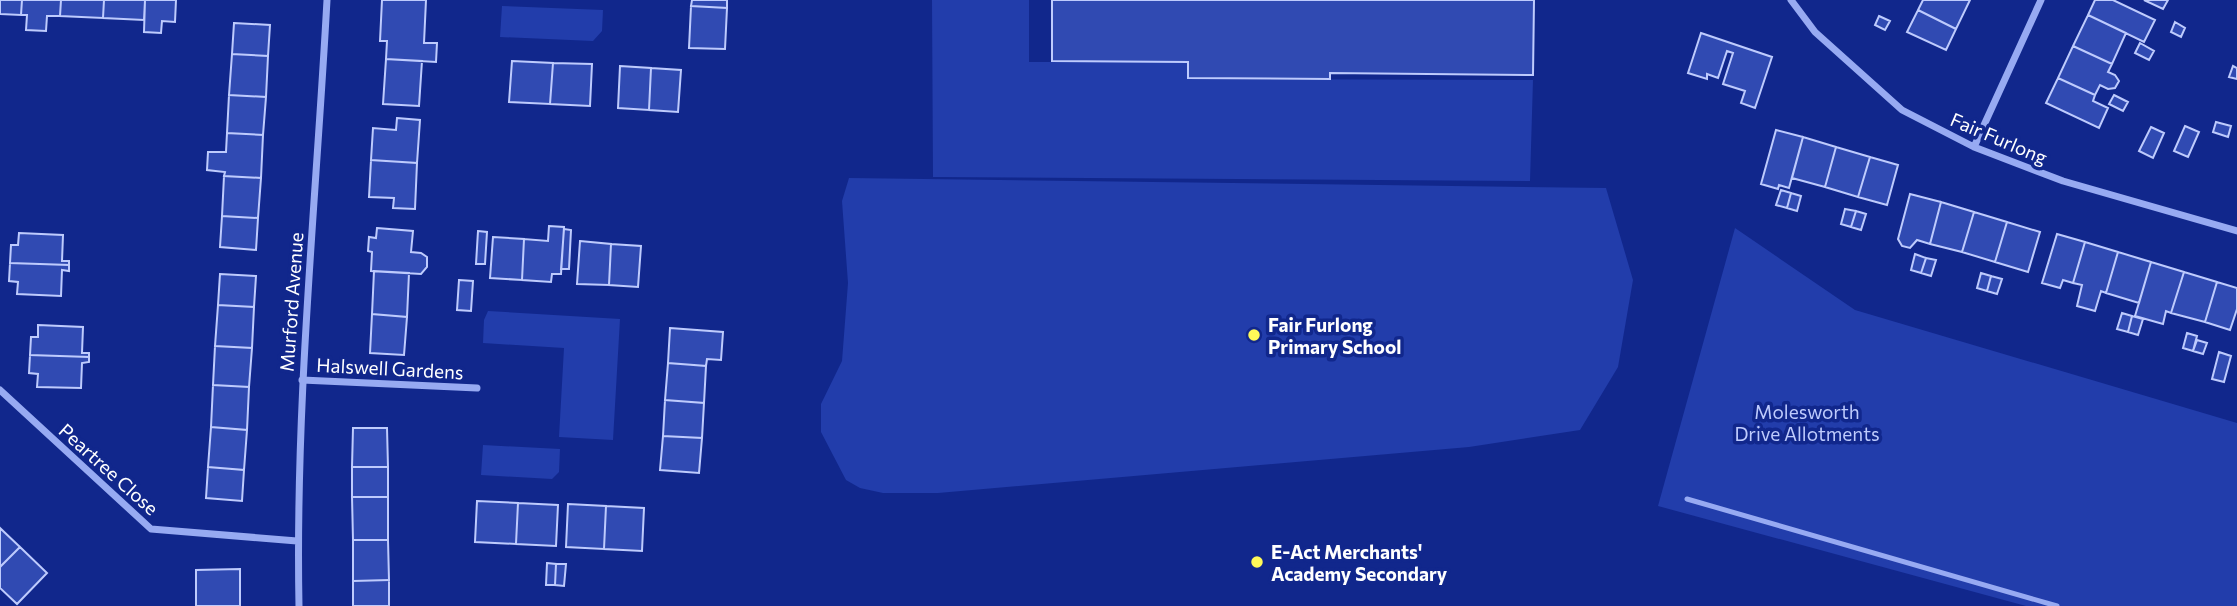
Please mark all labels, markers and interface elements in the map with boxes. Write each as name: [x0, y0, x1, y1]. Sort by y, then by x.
street label: Fair Furlong: [1947, 107, 2051, 169]
street label: Murford Avenue: [275, 231, 307, 373]
place label: Fair Furlong Primary School: [1268, 313, 1401, 358]
marker: Fair Furlong Primary School: [1246, 327, 1262, 343]
street label: Halswell Gardens: [316, 353, 464, 383]
park label: Molesworth Drive Allotments: [1734, 400, 1880, 445]
street label: Peartree Close: [55, 418, 163, 520]
place label: E-Act Merchants' Academy Secondary: [1271, 540, 1448, 585]
marker: E-Act Merchants' Academy Secondary: [1249, 554, 1265, 570]

